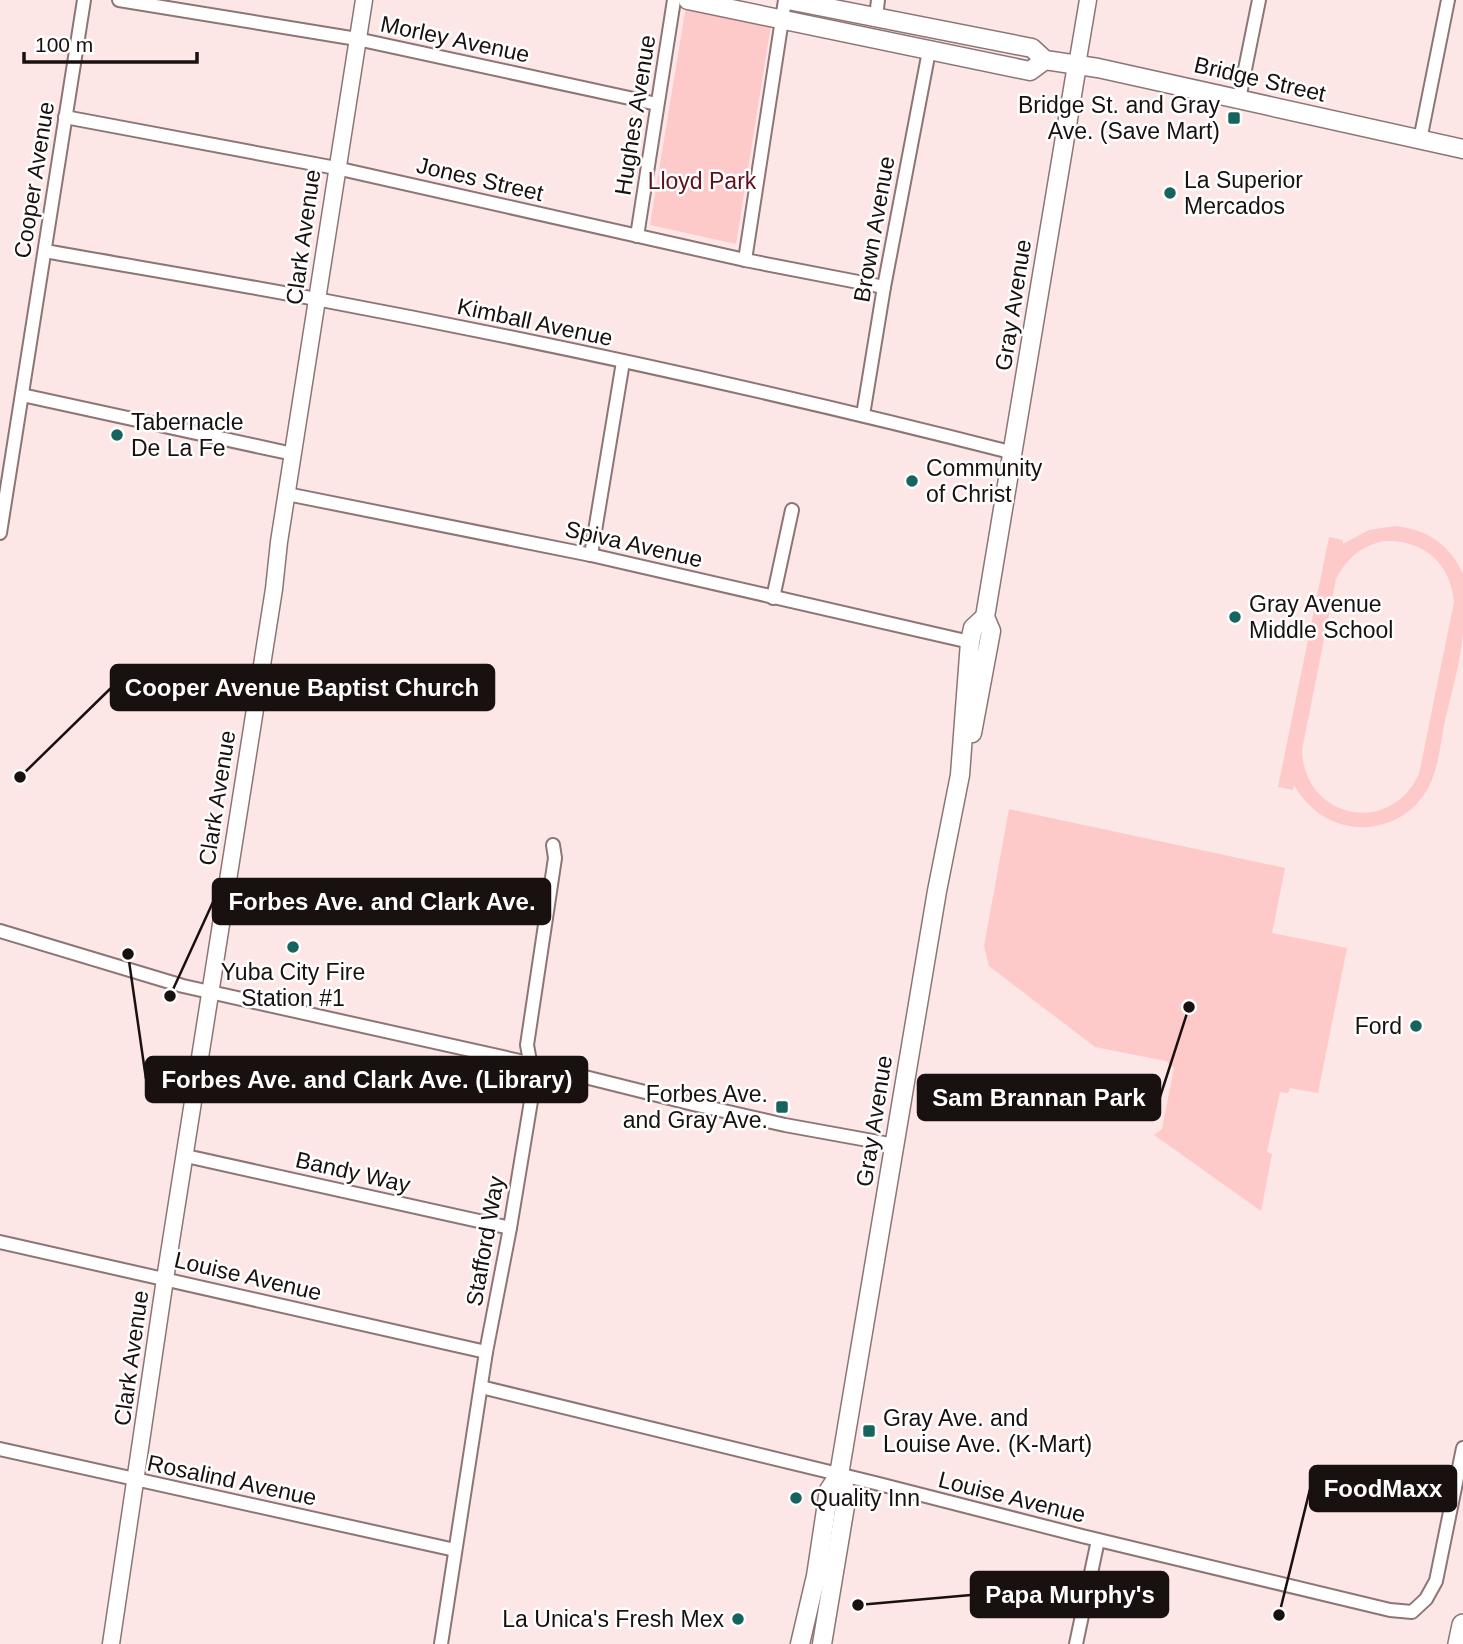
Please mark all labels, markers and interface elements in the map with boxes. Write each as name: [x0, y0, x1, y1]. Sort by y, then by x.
street label: Morley Avenue: [378, 11, 532, 67]
scale bar: [24, 21, 198, 65]
text: 100 m: [35, 33, 93, 56]
street label: Hughes Avenue: [609, 33, 661, 197]
street label: Bridge Street: [1192, 51, 1329, 107]
place label: Bridge St. and Gray Ave. (Save Mart): [1018, 92, 1220, 144]
street label: Cooper Avenue: [9, 100, 59, 260]
marker: Bridge St. and Gray Ave. (Save Mart): [1226, 110, 1242, 126]
street label: Jones Street: [414, 152, 546, 206]
street label: Brown Avenue: [848, 154, 900, 304]
place label: La Superior Mercados: [1184, 167, 1303, 219]
street label: Clark Avenue: [281, 168, 325, 306]
park label: Lloyd Park: [648, 168, 757, 194]
marker: La Superior Mercados: [1162, 185, 1178, 201]
street label: Gray Avenue: [990, 238, 1036, 372]
street label: Kimball Avenue: [455, 293, 615, 351]
place label: Tabernacle De La Fe: [131, 409, 244, 461]
marker: Tabernacle De La Fe: [109, 427, 125, 443]
place label: Community of Christ: [926, 455, 1043, 507]
marker: Community of Christ: [904, 473, 920, 489]
street label: Spiva Avenue: [563, 516, 705, 572]
place label: Gray Avenue Middle School: [1249, 591, 1393, 643]
marker: Gray Avenue Middle School: [1227, 609, 1243, 625]
callout: Cooper Avenue Baptist Church: [111, 665, 494, 710]
text: Cooper Avenue Baptist Church: [125, 674, 479, 701]
street label: Clark Avenue: [193, 729, 241, 867]
callout: Forbes Ave. and Clark Ave.: [213, 879, 550, 924]
text: Forbes Ave. and Clark Ave.: [228, 888, 536, 915]
marker: Yuba City Fire Station #1: [285, 939, 301, 955]
place label: Yuba City Fire Station #1: [221, 959, 365, 1011]
place label: Ford: [1355, 1013, 1402, 1039]
marker: Ford: [1408, 1018, 1424, 1034]
street label: Gray Avenue: [851, 1054, 897, 1188]
callout: Forbes Ave. and Clark Ave. (Library): [146, 1057, 587, 1102]
text: Forbes Ave. and Clark Ave. (Library): [161, 1066, 573, 1093]
callout: Sam Brannan Park: [918, 1075, 1160, 1120]
place label: Forbes Ave. and Gray Ave.: [623, 1081, 768, 1133]
text: Sam Brannan Park: [932, 1084, 1146, 1111]
marker: Forbes Ave. and Gray Ave.: [774, 1099, 790, 1115]
street label: Bandy Way: [293, 1146, 413, 1198]
street label: Stafford Way: [461, 1173, 509, 1308]
street label: Louise Avenue: [172, 1246, 324, 1306]
street label: Clark Avenue: [109, 1289, 153, 1427]
place label: Gray Ave. and Louise Ave. (K-Mart): [883, 1405, 1092, 1457]
marker: Gray Ave. and Louise Ave. (K-Mart): [861, 1423, 877, 1439]
street label: Rosalind Avenue: [145, 1449, 319, 1511]
street label: Louise Avenue: [936, 1466, 1088, 1528]
callout: FoodMaxx: [1310, 1466, 1456, 1511]
text: FoodMaxx: [1324, 1475, 1443, 1502]
place label: Quality Inn: [810, 1485, 920, 1511]
marker: Quality Inn: [788, 1490, 804, 1506]
callout: Papa Murphy's: [971, 1572, 1168, 1617]
text: Papa Murphy's: [985, 1581, 1155, 1608]
place label: La Unica's Fresh Mex: [502, 1606, 724, 1632]
marker: La Unica's Fresh Mex: [730, 1611, 746, 1627]

